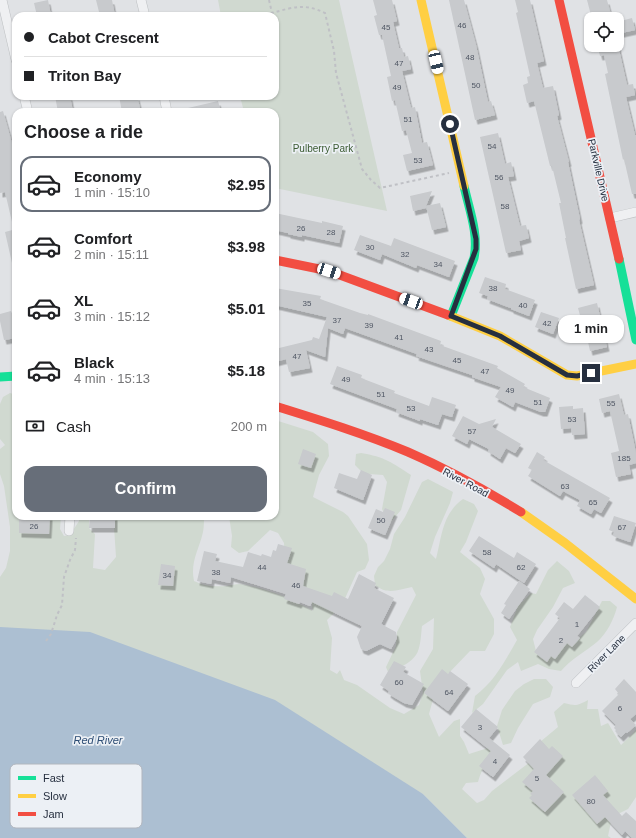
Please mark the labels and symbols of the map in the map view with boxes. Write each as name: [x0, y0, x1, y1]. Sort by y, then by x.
house number: 46: [458, 21, 467, 30]
house number: 45: [382, 23, 391, 32]
car: [427, 49, 445, 75]
house number: 48: [466, 53, 475, 62]
house number: 47: [395, 59, 404, 68]
house number: 50: [472, 81, 481, 90]
house number: 49: [393, 83, 402, 92]
house number: 51: [404, 115, 413, 124]
route start: [441, 115, 459, 133]
street label: Parkville Drive: [586, 138, 611, 203]
house number: 54: [488, 142, 497, 151]
park label: Pulberry Park: [293, 143, 354, 154]
house number: 53: [414, 156, 423, 165]
house number: 56: [495, 173, 504, 182]
house number: 58: [501, 202, 510, 211]
house number: 26: [297, 224, 306, 233]
house number: 28: [327, 228, 336, 237]
house number: 30: [366, 243, 375, 252]
house number: 32: [401, 250, 410, 259]
house number: 34: [434, 260, 443, 269]
car: [316, 262, 342, 280]
house number: 38: [489, 284, 498, 293]
car: [398, 291, 424, 311]
house number: 35: [303, 299, 312, 308]
house number: 40: [519, 301, 528, 310]
callout: 1 min: [558, 315, 624, 343]
house number: 37: [333, 316, 342, 325]
house number: 42: [543, 319, 552, 328]
house number: 39: [365, 321, 374, 330]
house number: 41: [395, 333, 404, 342]
house number: 43: [425, 345, 434, 354]
house number: 47: [293, 352, 302, 361]
house number: 45: [453, 356, 462, 365]
route end: [582, 364, 600, 382]
house number: 47: [481, 367, 490, 376]
house number: 49: [342, 375, 351, 384]
house number: 49: [506, 386, 515, 395]
house number: 51: [377, 390, 386, 399]
house number: 51: [534, 398, 543, 407]
house number: 55: [607, 399, 616, 408]
house number: 53: [407, 404, 416, 413]
house number: 53: [568, 415, 577, 424]
house number: 57: [468, 427, 477, 436]
house number: 185: [617, 454, 631, 463]
street label: River Road: [441, 466, 490, 499]
house number: 63: [561, 482, 570, 491]
house number: 65: [589, 498, 598, 507]
house number: 50: [377, 516, 386, 525]
house number: 26: [30, 522, 39, 531]
house number: 67: [618, 523, 627, 532]
house number: 58: [483, 548, 492, 557]
house number: 44: [258, 563, 267, 572]
house number: 62: [517, 563, 526, 572]
house number: 38: [212, 568, 221, 577]
house number: 34: [163, 571, 172, 580]
house number: 46: [292, 581, 301, 590]
house number: 1: [575, 620, 580, 629]
street label: River Lane: [585, 632, 628, 674]
house number: 2: [559, 636, 564, 645]
house number: 60: [395, 678, 404, 687]
house number: 64: [445, 688, 454, 697]
house number: 6: [618, 704, 623, 713]
house number: 3: [478, 723, 483, 732]
water label: Red River: [74, 734, 124, 746]
house number: 4: [493, 757, 498, 766]
legend: [10, 764, 142, 828]
text: Fast: [43, 772, 64, 784]
house number: 5: [535, 774, 540, 783]
text: Slow: [43, 790, 67, 802]
house number: 80: [587, 797, 596, 806]
text: Jam: [43, 808, 64, 820]

